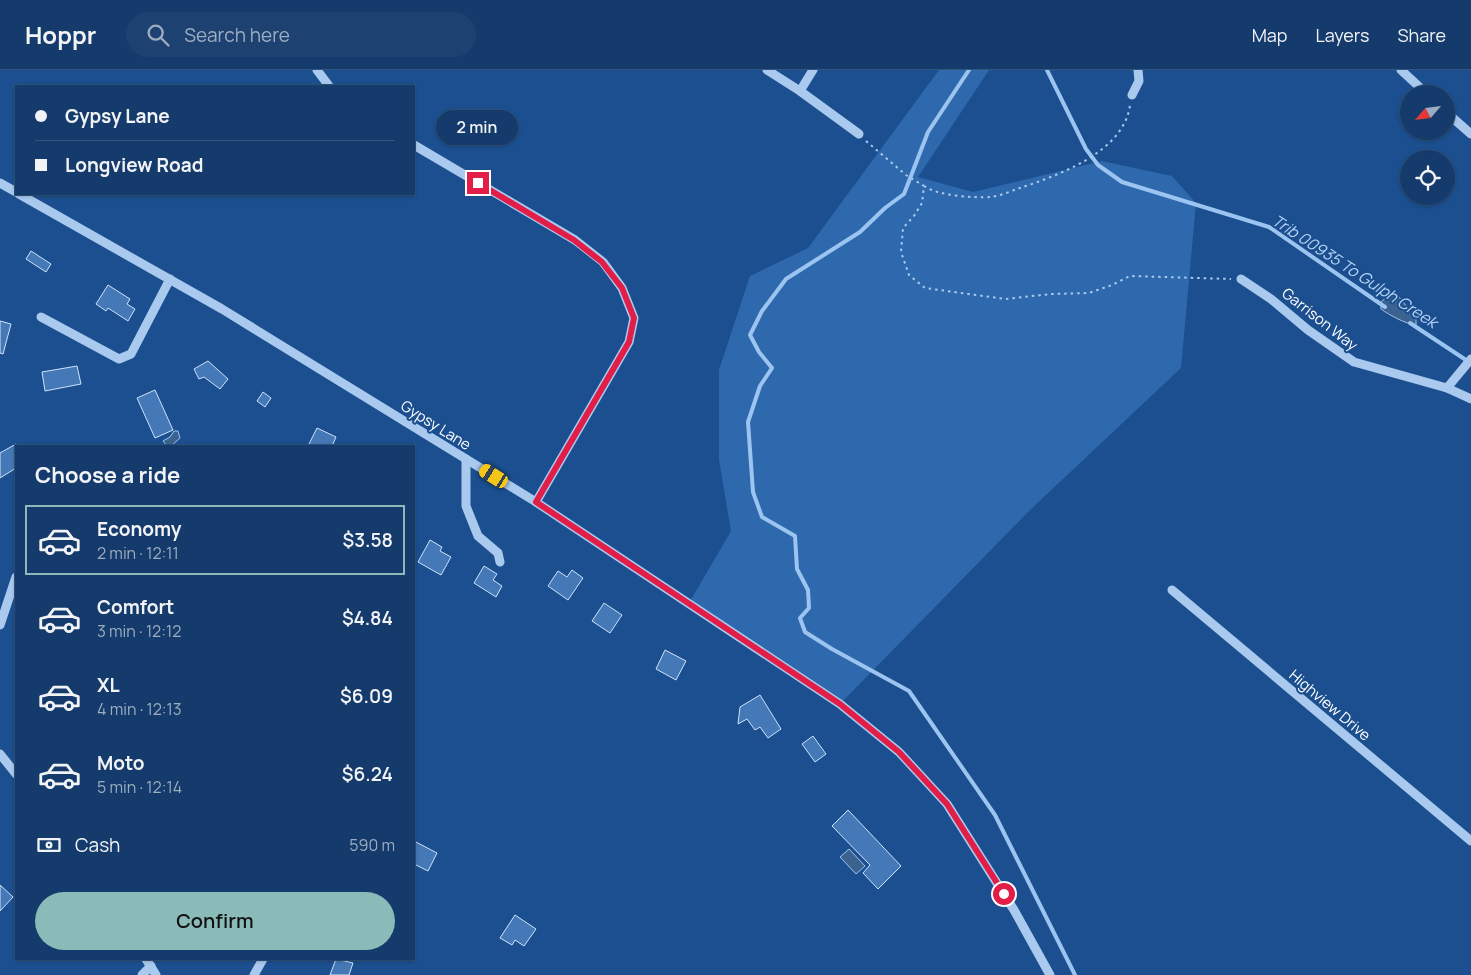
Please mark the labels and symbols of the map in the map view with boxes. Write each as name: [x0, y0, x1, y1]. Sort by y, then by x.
north arrow: [1400, 85, 1455, 140]
callout: 2 min: [437, 111, 519, 146]
route end: [467, 172, 489, 194]
water label: Trib 00935 To Gulph Creek: [1268, 209, 1444, 334]
street label: Garrison Way: [1278, 283, 1362, 355]
street label: Gypsy Lane: [397, 395, 475, 455]
car: [477, 462, 510, 490]
street label: Highview Drive: [1285, 665, 1376, 746]
route start: [993, 883, 1015, 905]

